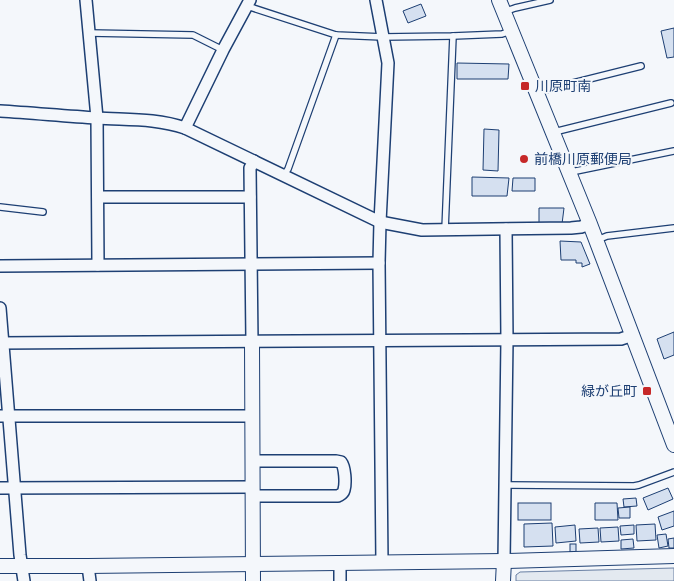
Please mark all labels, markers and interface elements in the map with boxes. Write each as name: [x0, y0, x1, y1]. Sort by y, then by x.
place label: 川原町南: [535, 78, 591, 94]
marker: 川原町南: [519, 80, 531, 92]
place label: 前橋川原郵便局: [534, 151, 632, 167]
marker: 前橋川原郵便局: [518, 153, 530, 165]
place label: 緑が丘町: [581, 383, 637, 399]
marker: 緑が丘町: [641, 385, 653, 397]

